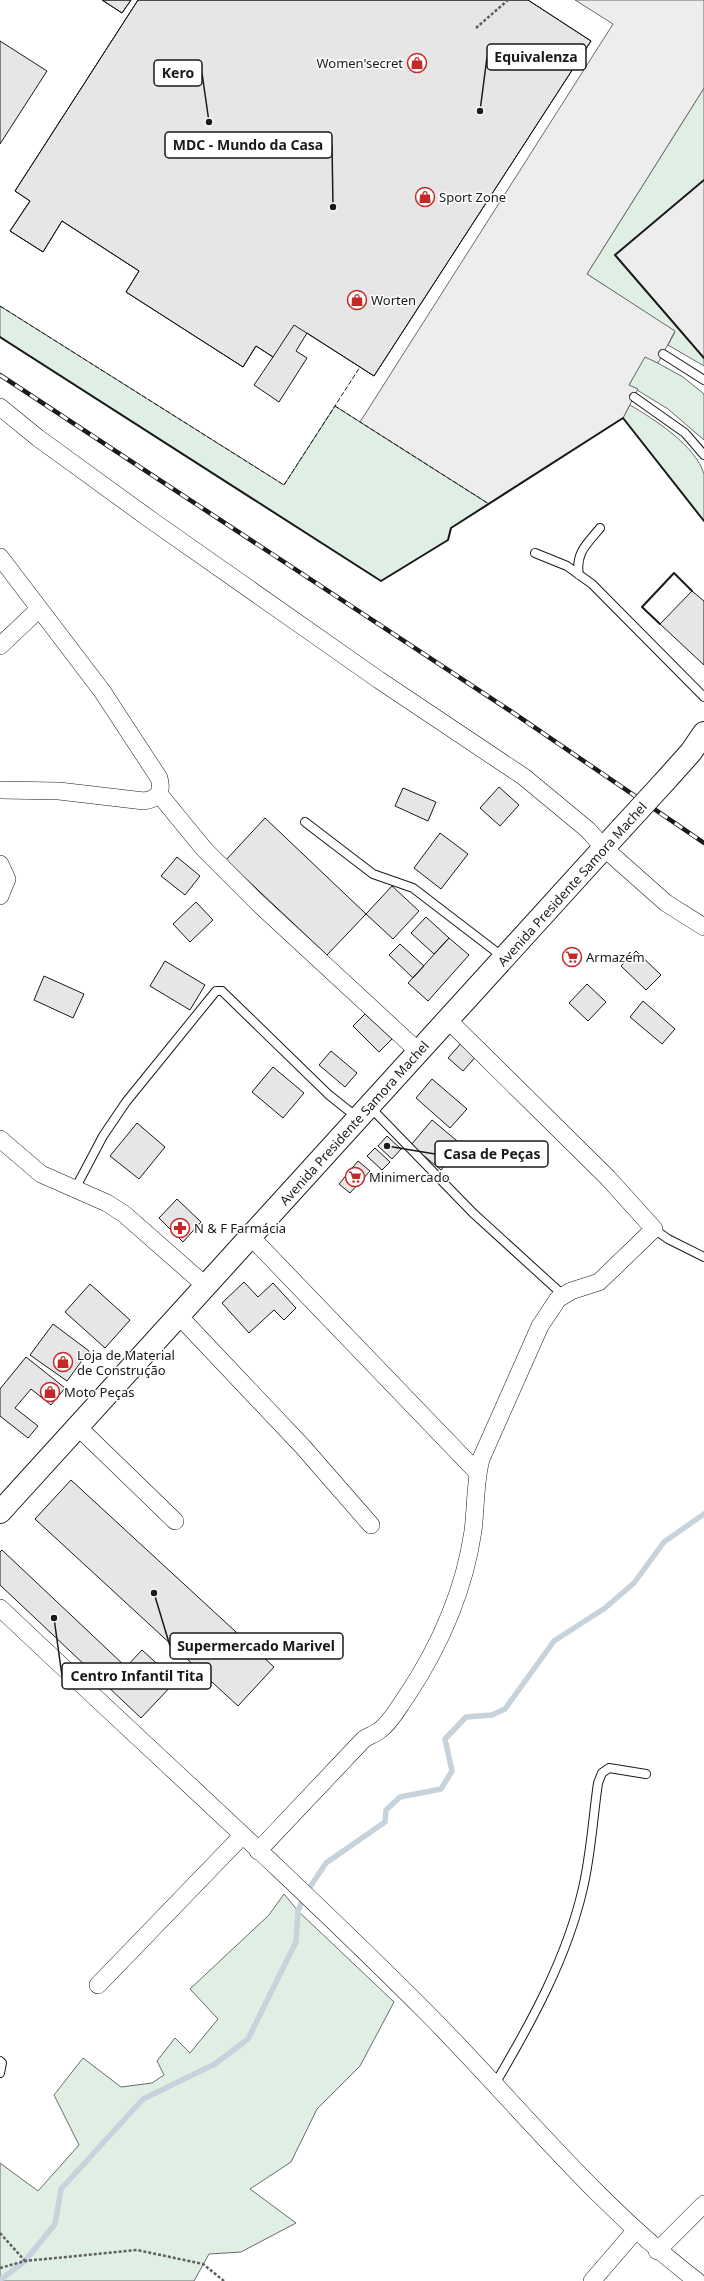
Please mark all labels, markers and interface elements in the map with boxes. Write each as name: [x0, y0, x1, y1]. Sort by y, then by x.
callout: Equivalenza: [487, 44, 586, 70]
text: Equivalenza: [494, 47, 578, 66]
shop icon: Women'secret: [406, 52, 428, 74]
place label: Women'secret: [316, 54, 403, 72]
callout: Kero: [154, 60, 202, 86]
text: Kero: [162, 63, 194, 82]
callout: MDC - Mundo da Casa: [165, 132, 332, 158]
text: MDC - Mundo da Casa: [173, 135, 323, 154]
shop icon: Sport Zone: [414, 186, 436, 208]
place label: Sport Zone: [439, 188, 506, 206]
shop icon: Worten: [346, 289, 368, 311]
place label: Worten: [371, 291, 416, 309]
street label: Avenida Presidente Samora Machel: [493, 798, 651, 970]
supermarket icon: Armazém: [561, 946, 583, 968]
place label: Armazém: [586, 948, 645, 966]
street label: Avenida Presidente Samora Machel: [275, 1037, 433, 1209]
callout: Casa de Peças: [435, 1141, 548, 1167]
text: Casa de Peças: [444, 1144, 540, 1163]
supermarket icon: Minimercado: [344, 1166, 366, 1188]
place label: Minimercado: [369, 1168, 450, 1186]
pharmacy icon: N & F Farmácia: [169, 1217, 191, 1239]
place label: N & F Farmácia: [194, 1219, 286, 1237]
place label: Loja de Material de Construção: [77, 1346, 175, 1379]
shop icon: Loja de Material de Construção: [52, 1351, 74, 1373]
shop icon: Moto Peças: [39, 1381, 61, 1403]
place label: Moto Peças: [64, 1383, 135, 1401]
callout: Supermercado Marivel: [170, 1633, 343, 1659]
text: Supermercado Marivel: [177, 1636, 335, 1655]
callout: Centro Infantil Tita: [62, 1663, 211, 1689]
text: Centro Infantil Tita: [70, 1666, 204, 1685]

